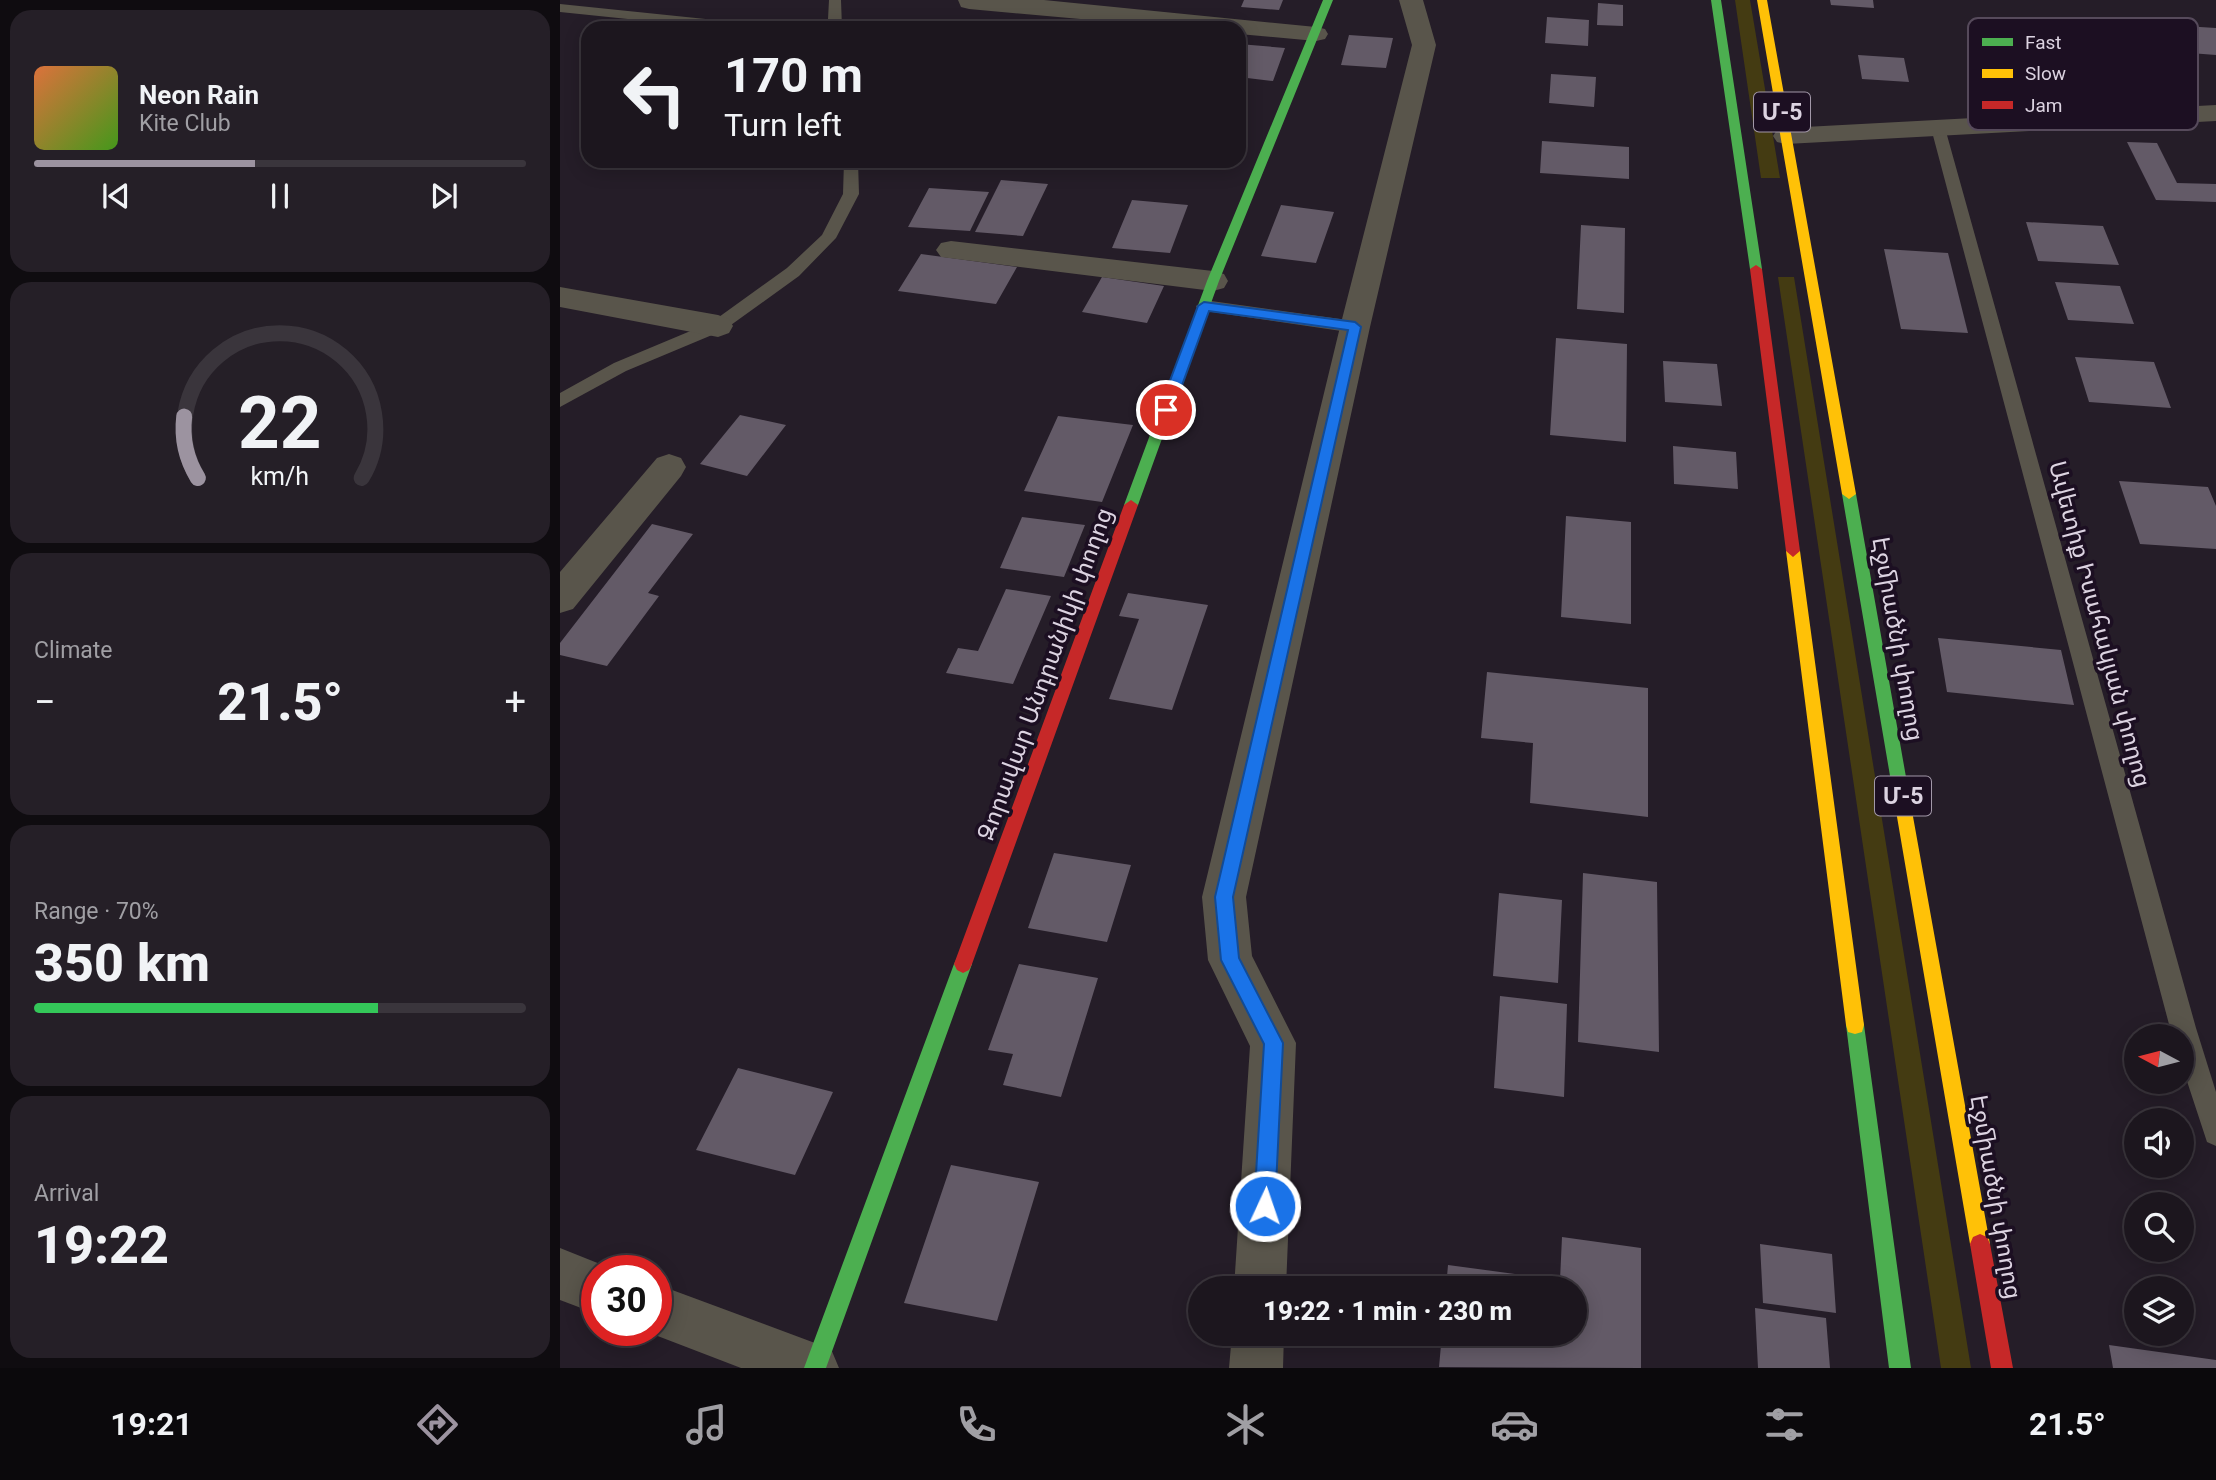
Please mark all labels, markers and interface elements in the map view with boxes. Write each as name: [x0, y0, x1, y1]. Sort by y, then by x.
legend: [1968, 18, 2198, 130]
text: Fast: [2025, 31, 2062, 54]
text: 170 m: [724, 47, 863, 104]
icon: left: [609, 49, 700, 140]
text: Slow: [2025, 62, 2066, 85]
text: Neon Rain: [139, 80, 259, 110]
road number: Մ-5: [1754, 92, 1810, 132]
text: Jam: [2025, 94, 2062, 117]
text: Turn left: [724, 106, 842, 144]
text: Kite Club: [139, 110, 231, 137]
icon: previous: [97, 177, 135, 215]
icon: pause: [261, 177, 299, 215]
icon: next: [425, 177, 463, 215]
pin: [1136, 380, 1196, 440]
text: 22: [238, 381, 322, 467]
icon: arrive: [1147, 391, 1185, 429]
street label: Ավետիք Իսահակյան փողոց: [2043, 458, 2157, 790]
text: km/h: [251, 462, 309, 491]
street label: Զորավար Անդրանիկի փողոց: [972, 504, 1118, 844]
street label: Էջմիածնի փողոց: [1866, 535, 1930, 743]
text: Climate: [34, 637, 113, 664]
text: 21.5°: [217, 672, 343, 733]
text: −: [34, 680, 56, 724]
text: +: [504, 680, 526, 724]
road number: Մ-5: [1875, 776, 1931, 816]
text: Range · 70%: [34, 898, 159, 925]
text: 350 km: [34, 933, 210, 994]
north arrow: [2124, 1024, 2194, 1094]
map controls: [2124, 1024, 2194, 1346]
street label: Էջմիածնի փողոց: [1964, 1093, 2028, 1301]
button: sound: [2124, 1108, 2194, 1178]
position arrow: [1228, 1169, 1302, 1243]
text: Arrival: [34, 1180, 99, 1207]
button: search: [2124, 1192, 2194, 1262]
text: 19:22: [34, 1215, 169, 1276]
speed limit sign: 30: [581, 1255, 672, 1346]
button: layers: [2124, 1276, 2194, 1346]
text: 19:22 · 1 min · 230 m: [1263, 1296, 1512, 1326]
icon: directions: [413, 1400, 462, 1449]
icon: music: [682, 1400, 731, 1449]
icon: phone: [952, 1400, 1001, 1449]
icon: climate: [1221, 1400, 1270, 1449]
icon: car: [1490, 1400, 1539, 1449]
icon: filters: [1760, 1400, 1809, 1449]
text: 19:21: [110, 1405, 193, 1443]
text: 21.5°: [2029, 1405, 2106, 1443]

